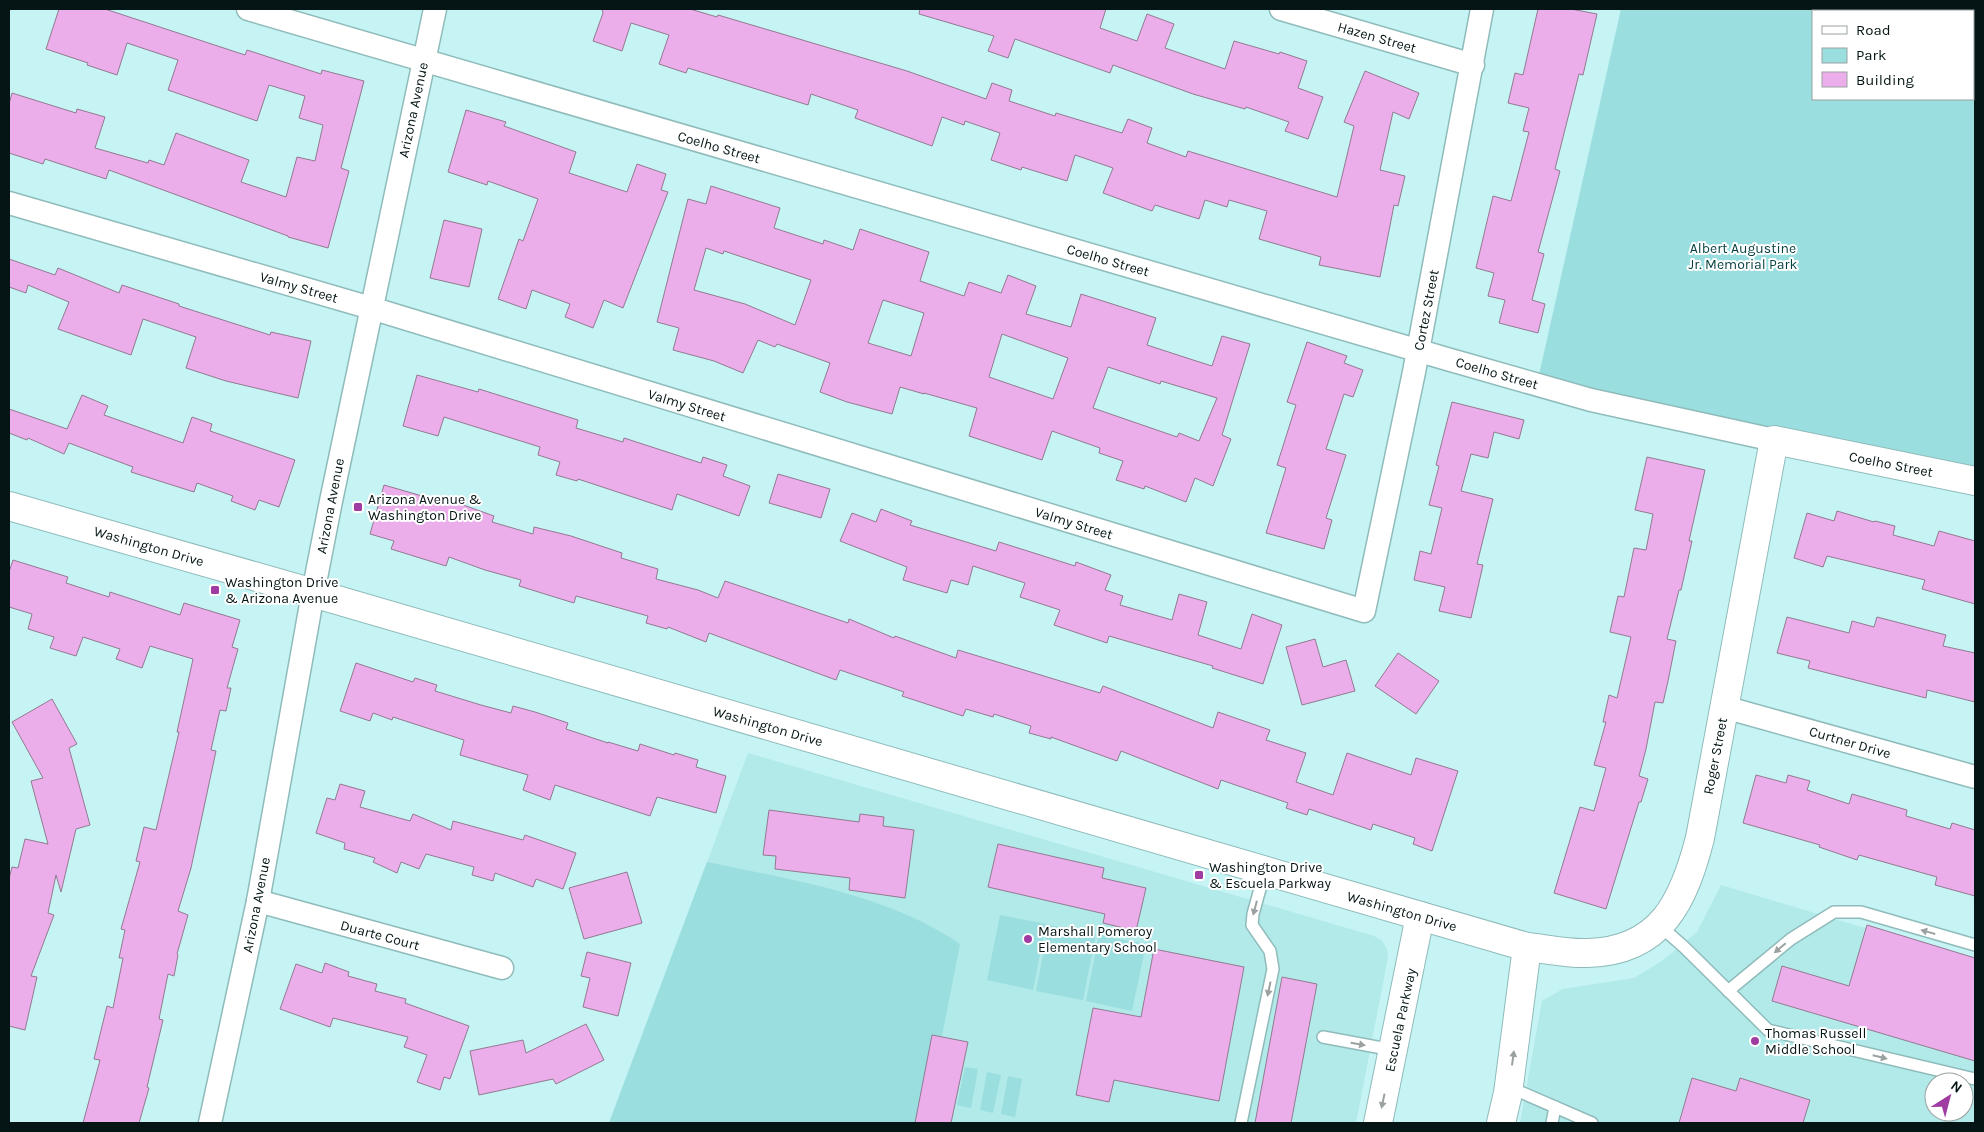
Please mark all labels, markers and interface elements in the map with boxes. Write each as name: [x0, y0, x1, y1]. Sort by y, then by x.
legend: [1812, 10, 1974, 100]
street label: Hazen Street: [1336, 18, 1418, 57]
text: Road: [1856, 21, 1891, 39]
text: Park: [1856, 46, 1886, 64]
street label: Arizona Avenue: [395, 61, 432, 159]
text: Building: [1856, 71, 1914, 89]
street label: Coelho Street: [676, 128, 762, 167]
park label: Albert Augustine Jr. Memorial Park: [1689, 240, 1798, 273]
street label: Coelho Street: [1065, 241, 1151, 280]
street label: Valmy Street: [258, 268, 340, 307]
street label: Cortez Street: [1410, 268, 1443, 352]
street label: Coelho Street: [1454, 354, 1540, 393]
street label: Valmy Street: [646, 386, 728, 425]
street label: Coelho Street: [1847, 448, 1934, 481]
street label: Arizona Avenue: [313, 457, 348, 555]
place label: Arizona Avenue & Washington Drive: [368, 491, 482, 524]
marker: Arizona Avenue & Washington Drive: [352, 501, 364, 513]
street label: Valmy Street: [1033, 504, 1115, 543]
street label: Washington Drive: [92, 523, 206, 570]
place label: Washington Drive & Arizona Avenue: [225, 574, 339, 607]
marker: Washington Drive & Arizona Avenue: [209, 584, 221, 596]
street label: Washington Drive: [711, 703, 825, 750]
street label: Roger Street: [1700, 716, 1731, 796]
street label: Curtner Drive: [1807, 723, 1893, 762]
street label: Arizona Avenue: [239, 856, 274, 954]
place label: Washington Drive & Escuela Parkway: [1209, 859, 1331, 892]
marker: Washington Drive & Escuela Parkway: [1193, 869, 1205, 881]
street label: Washington Drive: [1345, 888, 1459, 935]
one-way arrow: [1251, 900, 1259, 916]
street label: Duarte Court: [338, 917, 421, 954]
place label: Marshall Pomeroy Elementary School: [1038, 923, 1157, 956]
one-way arrow: [1921, 927, 1936, 935]
marker: Marshall Pomeroy Elementary School: [1022, 933, 1034, 945]
one-way arrow: [1774, 942, 1786, 953]
street label: Escuela Parkway: [1381, 966, 1420, 1074]
one-way arrow: [1264, 981, 1272, 997]
place label: Thomas Russell Middle School: [1765, 1025, 1866, 1058]
marker: Thomas Russell Middle School: [1749, 1035, 1761, 1047]
one-way arrow: [1351, 1040, 1367, 1048]
one-way arrow: [1509, 1050, 1517, 1066]
one-way arrow: [1873, 1053, 1888, 1061]
north arrow: [1924, 1072, 1974, 1122]
text: N: [1947, 1077, 1965, 1097]
one-way arrow: [1378, 1094, 1386, 1110]

